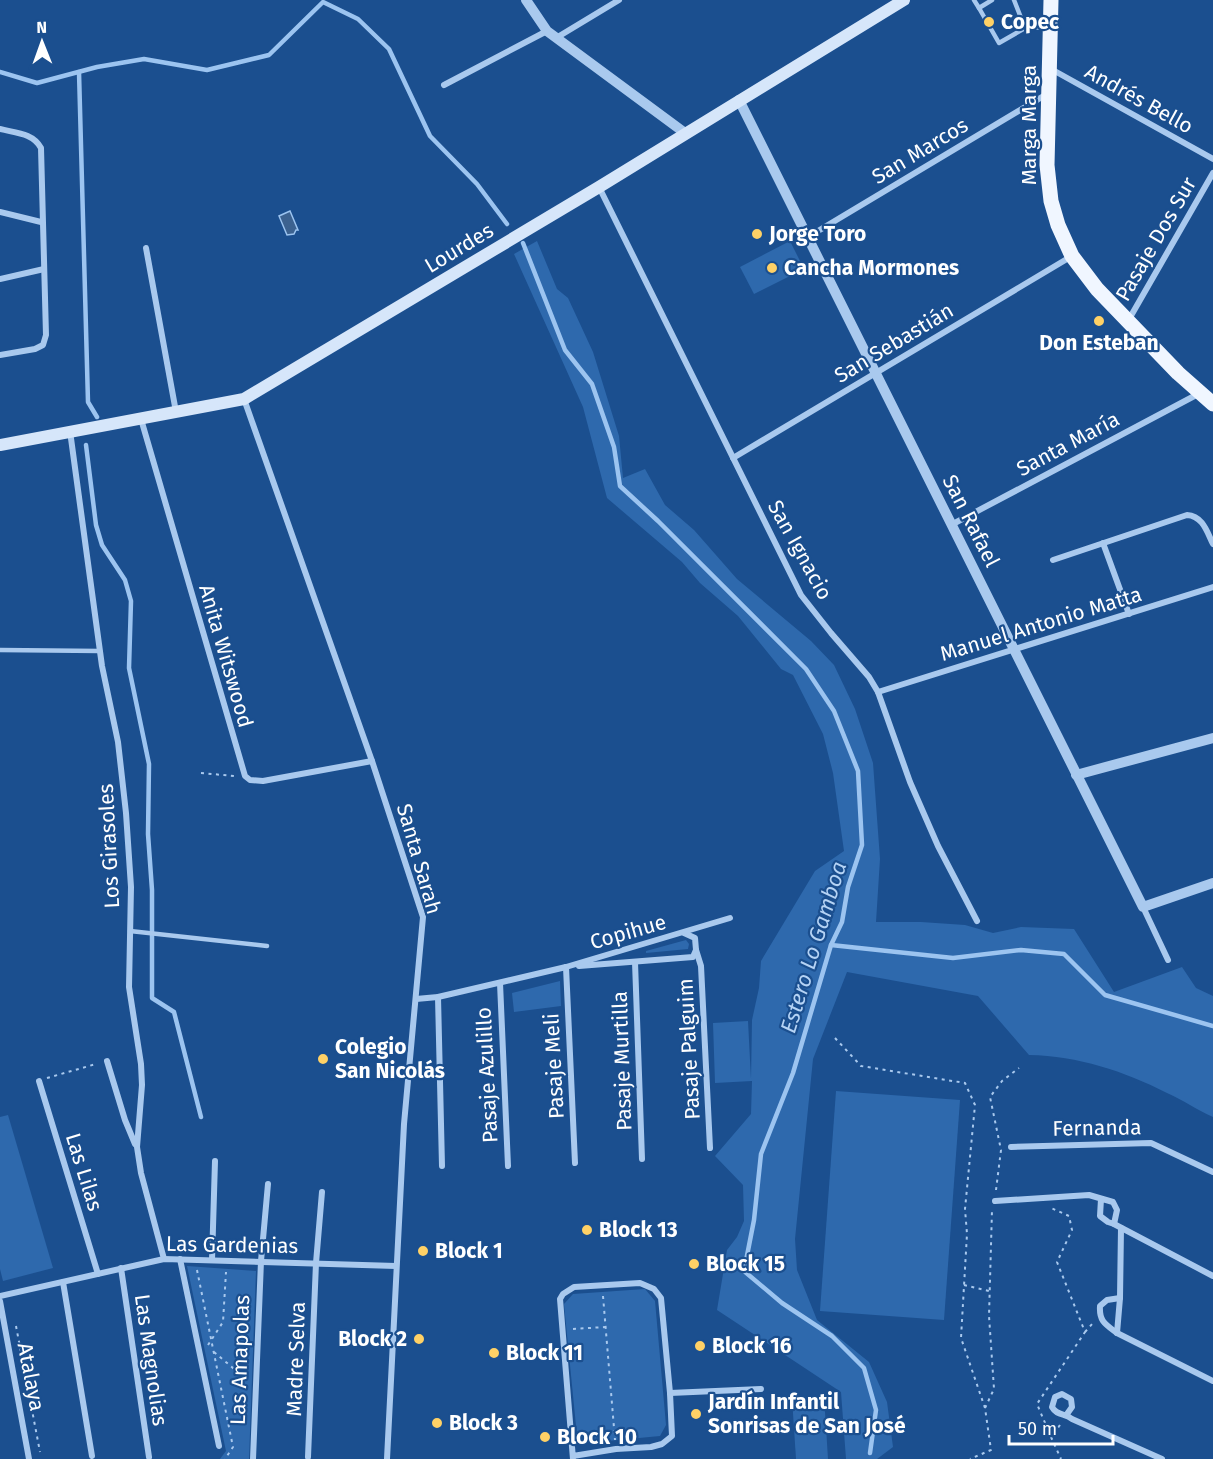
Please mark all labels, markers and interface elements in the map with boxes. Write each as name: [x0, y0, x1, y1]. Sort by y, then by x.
place label: Copec: [1001, 9, 1059, 35]
north arrow: [12, 12, 72, 72]
marker: Copec: [982, 15, 996, 29]
text: N: [36, 18, 47, 37]
street label: Andrés Bello: [1080, 59, 1198, 139]
street label: Marga Marga: [1016, 65, 1042, 185]
street label: San Marcos: [867, 112, 973, 190]
street label: Pasaje Dos Sur: [1110, 172, 1202, 306]
street label: Lourdes: [420, 217, 498, 279]
place label: Jorge Toro: [768, 221, 866, 247]
marker: Jorge Toro: [750, 227, 764, 241]
place label: Cancha Mormones: [784, 255, 959, 281]
marker: Cancha Mormones: [765, 261, 779, 275]
street label: San Sebastián: [830, 297, 958, 389]
marker: Don Esteban: [1092, 314, 1106, 328]
place label: Don Esteban: [1039, 330, 1159, 356]
street label: Santa María: [1012, 406, 1124, 482]
street label: San Rafael: [937, 470, 1005, 572]
street label: San Ignacio: [762, 496, 838, 604]
street label: Manuel Antonio Matta: [937, 581, 1145, 667]
street label: Anita Witswood: [193, 582, 259, 730]
street label: Los Girasoles: [93, 783, 125, 909]
street label: Santa Sarah: [391, 801, 447, 917]
water label: Estero Lo Gamboa: [775, 858, 852, 1036]
street label: Copihue: [587, 909, 669, 955]
street label: Pasaje Palguim: [672, 978, 706, 1120]
street label: Pasaje Murtilla: [607, 991, 637, 1131]
street label: Pasaje Azulillo: [470, 1007, 504, 1143]
street label: Pasaje Meli: [538, 1012, 570, 1120]
place label: Colegio San Nicolás: [335, 1034, 445, 1084]
marker: Colegio San Nicolás: [316, 1052, 330, 1066]
street label: Fernanda: [1052, 1114, 1142, 1142]
street label: Las Lilas: [60, 1130, 108, 1214]
place label: Block 13: [599, 1217, 678, 1243]
marker: Block 13: [580, 1223, 594, 1237]
street label: Las Gardenias: [166, 1231, 299, 1259]
place label: Block 1: [435, 1238, 503, 1264]
marker: Block 1: [416, 1244, 430, 1258]
place label: Block 15: [706, 1251, 785, 1277]
marker: Block 15: [687, 1257, 701, 1271]
street label: Las Magnolias: [129, 1292, 173, 1428]
street label: Las Amapolas: [225, 1294, 255, 1425]
street label: Madre Selva: [281, 1301, 311, 1417]
place label: Block 2: [338, 1326, 407, 1352]
marker: Block 2: [412, 1332, 426, 1346]
place label: Block 16: [712, 1333, 792, 1359]
marker: Block 16: [693, 1339, 707, 1353]
place label: Block 11: [506, 1340, 583, 1366]
street label: Atalaya: [12, 1341, 50, 1413]
marker: Block 11: [487, 1346, 501, 1360]
place label: Jardín Infantil Sonrisas de San José: [707, 1389, 906, 1439]
marker: Jardín Infantil Sonrisas de San José: [689, 1407, 703, 1421]
scale bar: [1009, 1408, 1112, 1446]
place label: Block 3: [449, 1410, 518, 1436]
marker: Block 3: [430, 1416, 444, 1430]
text: 50 m: [1018, 1418, 1057, 1440]
place label: Block 10: [557, 1424, 637, 1450]
marker: Block 10: [538, 1430, 552, 1444]

